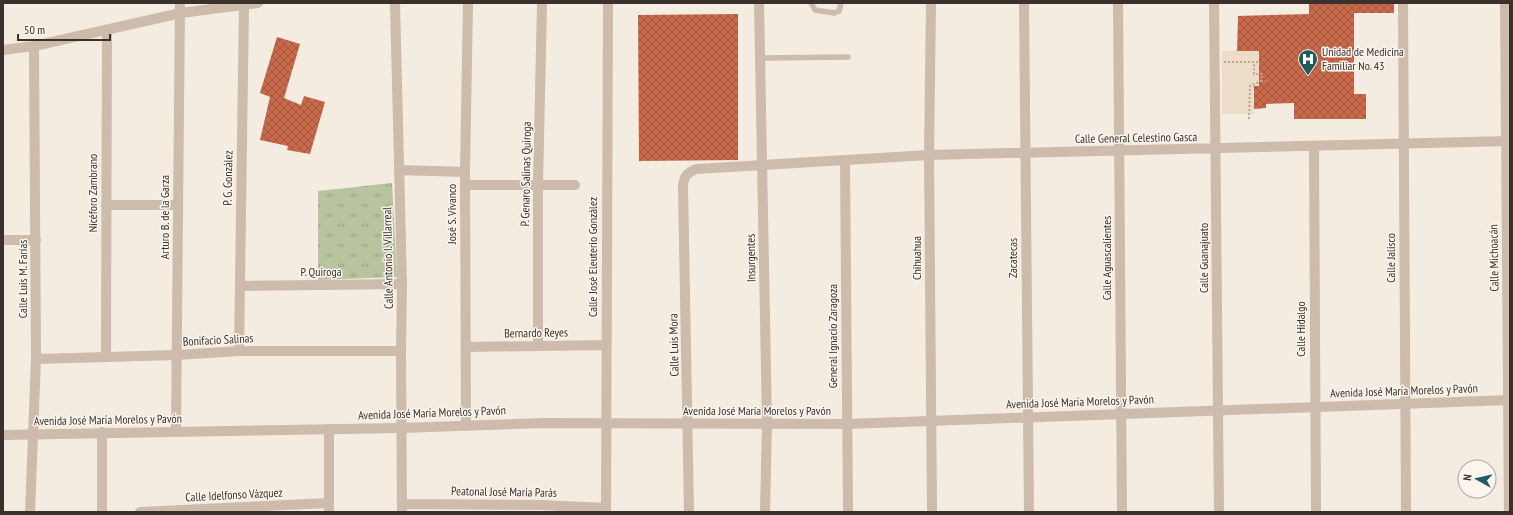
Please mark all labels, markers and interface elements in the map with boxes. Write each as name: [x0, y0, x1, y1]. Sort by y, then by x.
scale bar: [18, 16, 110, 42]
text: 50 m: [24, 22, 45, 37]
place label: Unidad de Medicina Familiar No. 43: [1322, 44, 1404, 73]
hospital icon: Unidad de Medicina Familiar No. 43: [1297, 48, 1319, 76]
street label: P. Genaro Salinas Quiroga: [517, 121, 534, 227]
street label: Calle General Celestino Gasca: [1075, 129, 1198, 146]
street label: P. G. González: [220, 150, 235, 206]
street label: Nicéforo Zambrano: [85, 154, 100, 232]
street label: Arturo B. de la Garza: [157, 175, 172, 259]
street label: José S. Vivanco: [444, 184, 459, 245]
street label: Calle José Eleuterio González: [585, 197, 600, 317]
street label: Calle Antonio I. Villarreal: [379, 207, 396, 309]
street label: Calle Aguascalientes: [1099, 216, 1114, 300]
street label: Calle Guanajuato: [1196, 223, 1211, 293]
street label: Calle Michoacán: [1485, 224, 1502, 292]
street label: Calle Jalisco: [1383, 233, 1398, 283]
street label: Insurgentes: [743, 234, 758, 282]
street label: Chihuahua: [909, 236, 924, 280]
street label: Zacatecas: [1005, 238, 1020, 278]
street label: Calle Luis M. Farías: [15, 240, 30, 318]
street label: P. Quiroga: [301, 264, 342, 279]
street label: General Ignacio Zaragoza: [825, 284, 840, 388]
street label: Calle Hidalgo: [1293, 301, 1308, 357]
street label: Calle Luis Mora: [665, 313, 682, 377]
street label: Bernardo Reyes: [504, 324, 568, 341]
street label: Bonifacio Salinas: [182, 330, 254, 349]
street label: Avenida José María Morelos y Pavón: [1330, 380, 1478, 401]
street label: Avenida José María Morelos y Pavón: [1006, 391, 1154, 412]
street label: Avenida José María Morelos y Pavón: [358, 402, 506, 423]
street label: Avenida José María Morelos y Pavón: [683, 403, 831, 418]
street label: Avenida José María Morelos y Pavón: [34, 411, 182, 428]
north arrow: [1457, 459, 1497, 499]
text: N: [1460, 474, 1474, 482]
street label: Peatonal José María Parás: [451, 483, 557, 500]
street label: Calle Idelfonso Vázquez: [185, 484, 283, 505]

